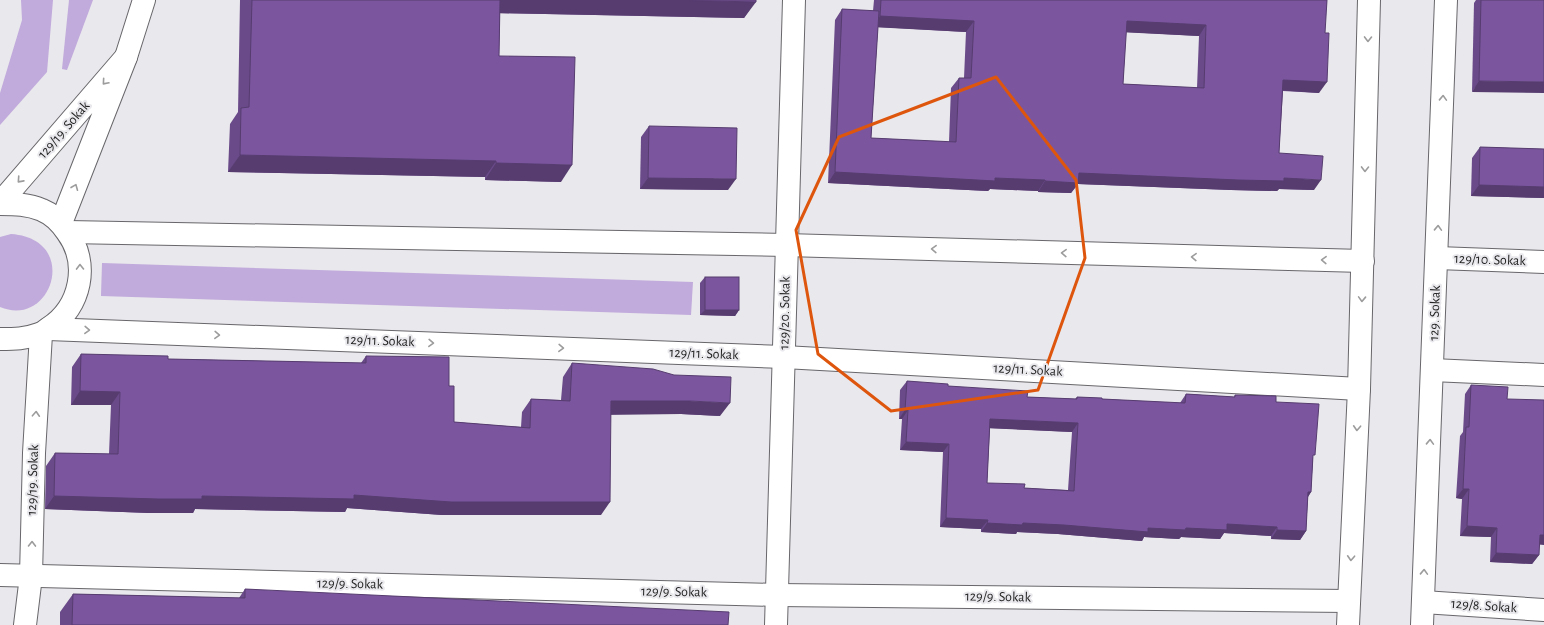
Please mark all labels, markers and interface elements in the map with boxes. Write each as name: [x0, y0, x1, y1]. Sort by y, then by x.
one-way arrow: [1364, 36, 1373, 42]
one-way arrow: [103, 78, 110, 85]
one-way arrow: [1438, 95, 1447, 101]
street label: 129/19. Sokak: [35, 98, 93, 161]
one-way arrow: [1361, 166, 1369, 172]
one-way arrow: [18, 176, 25, 183]
one-way arrow: [70, 183, 78, 191]
one-way arrow: [1434, 225, 1442, 231]
one-way arrow: [931, 245, 937, 254]
one-way arrow: [1061, 249, 1067, 257]
one-way arrow: [1191, 252, 1197, 261]
street label: 129/10. Sokak: [1454, 252, 1527, 268]
one-way arrow: [1321, 256, 1327, 264]
one-way arrow: [76, 264, 84, 270]
street label: 129/20. Sokak: [777, 276, 793, 350]
street label: 129. Sokak: [1427, 284, 1443, 341]
one-way arrow: [1358, 296, 1366, 302]
one-way arrow: [84, 326, 90, 334]
one-way arrow: [214, 331, 220, 339]
street label: 129/11. Sokak: [345, 333, 415, 349]
one-way arrow: [428, 339, 434, 348]
one-way arrow: [558, 344, 564, 353]
street label: 129/11. Sokak: [669, 346, 739, 362]
street label: 129/11. Sokak: [993, 361, 1063, 379]
one-way arrow: [32, 411, 40, 417]
one-way arrow: [1353, 425, 1362, 431]
one-way arrow: [1425, 439, 1434, 445]
street label: 129/19. Sokak: [25, 444, 41, 516]
one-way arrow: [27, 541, 36, 547]
one-way arrow: [1346, 555, 1355, 561]
one-way arrow: [1420, 569, 1429, 575]
street label: 129/9. Sokak: [317, 576, 384, 592]
street label: 129/9. Sokak: [641, 584, 708, 600]
street label: 129/9. Sokak: [965, 589, 1032, 605]
street label: 129/8. Sokak: [1451, 597, 1518, 615]

